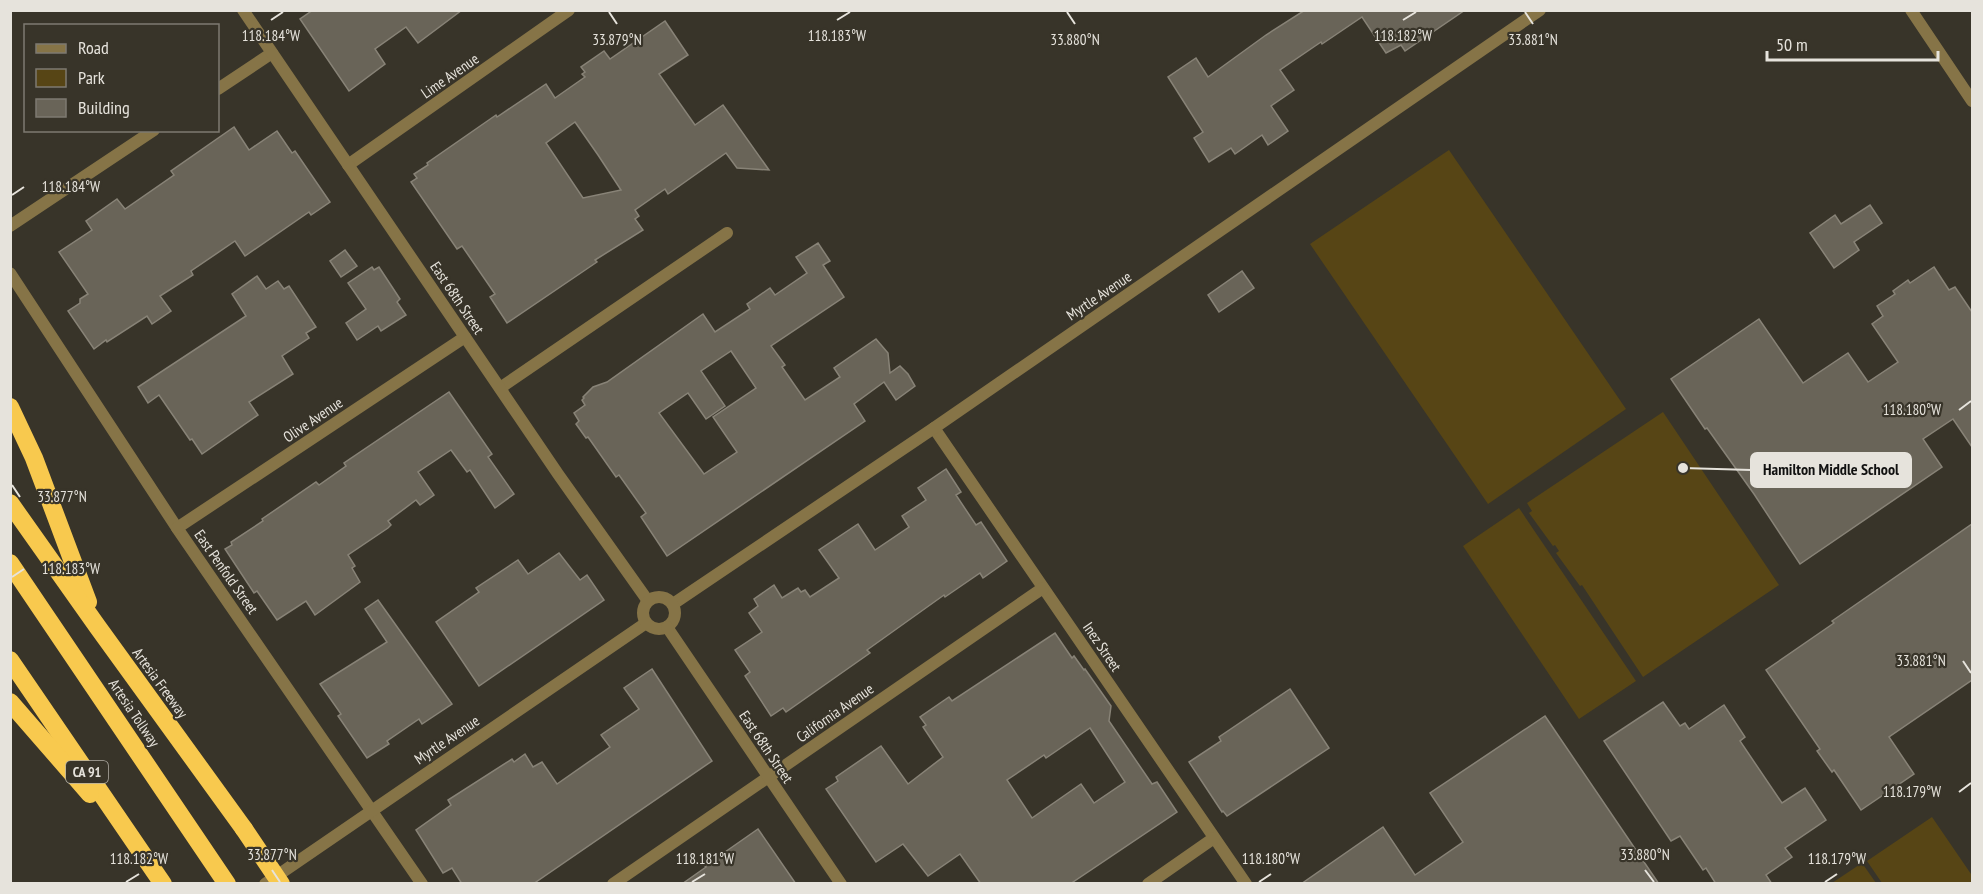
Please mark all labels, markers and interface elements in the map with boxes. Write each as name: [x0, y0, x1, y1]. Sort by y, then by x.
legend: [24, 24, 219, 132]
scale bar: [1767, 24, 1938, 62]
text: 118.184°W: [242, 26, 300, 45]
text: 118.183°W: [808, 26, 866, 45]
text: 118.182°W: [1374, 26, 1432, 45]
text: 33.879°N: [592, 30, 642, 49]
text: 33.880°N: [1050, 30, 1100, 49]
text: 33.881°N: [1508, 30, 1558, 49]
text: 50 m: [1776, 33, 1808, 56]
text: Road: [78, 36, 109, 59]
street label: Lime Avenue: [417, 49, 482, 102]
text: Park: [78, 66, 105, 89]
text: Building: [78, 96, 130, 119]
text: 118.184°W: [42, 177, 100, 196]
street label: East 68th Street: [426, 258, 489, 338]
street label: Myrtle Avenue: [1063, 267, 1135, 324]
street label: Olive Avenue: [279, 393, 346, 446]
text: 118.180°W: [1883, 400, 1941, 419]
callout: Hamilton Middle School: [1751, 453, 1911, 487]
text: Hamilton Middle School: [1763, 459, 1899, 479]
text: 33.877°N: [37, 487, 87, 506]
street label: East Penfold Street: [190, 526, 262, 617]
text: 118.183°W: [42, 559, 100, 578]
street label: Inez Street: [1079, 618, 1126, 675]
street label: Artesia Freeway: [129, 644, 192, 722]
text: 33.881°N: [1896, 651, 1946, 670]
street label: Artesia Tollway: [105, 675, 164, 751]
street label: California Avenue: [792, 679, 877, 746]
street label: East 68th Street: [735, 707, 798, 787]
street label: Myrtle Avenue: [411, 711, 483, 768]
road number: CA 91: [66, 761, 108, 783]
text: 118.179°W: [1883, 782, 1941, 801]
text: 33.877°N: [247, 845, 297, 864]
text: 33.880°N: [1620, 845, 1670, 864]
text: 118.182°W: [110, 849, 168, 868]
text: 118.181°W: [676, 849, 734, 868]
text: 118.180°W: [1242, 849, 1300, 868]
text: 118.179°W: [1808, 849, 1866, 868]

